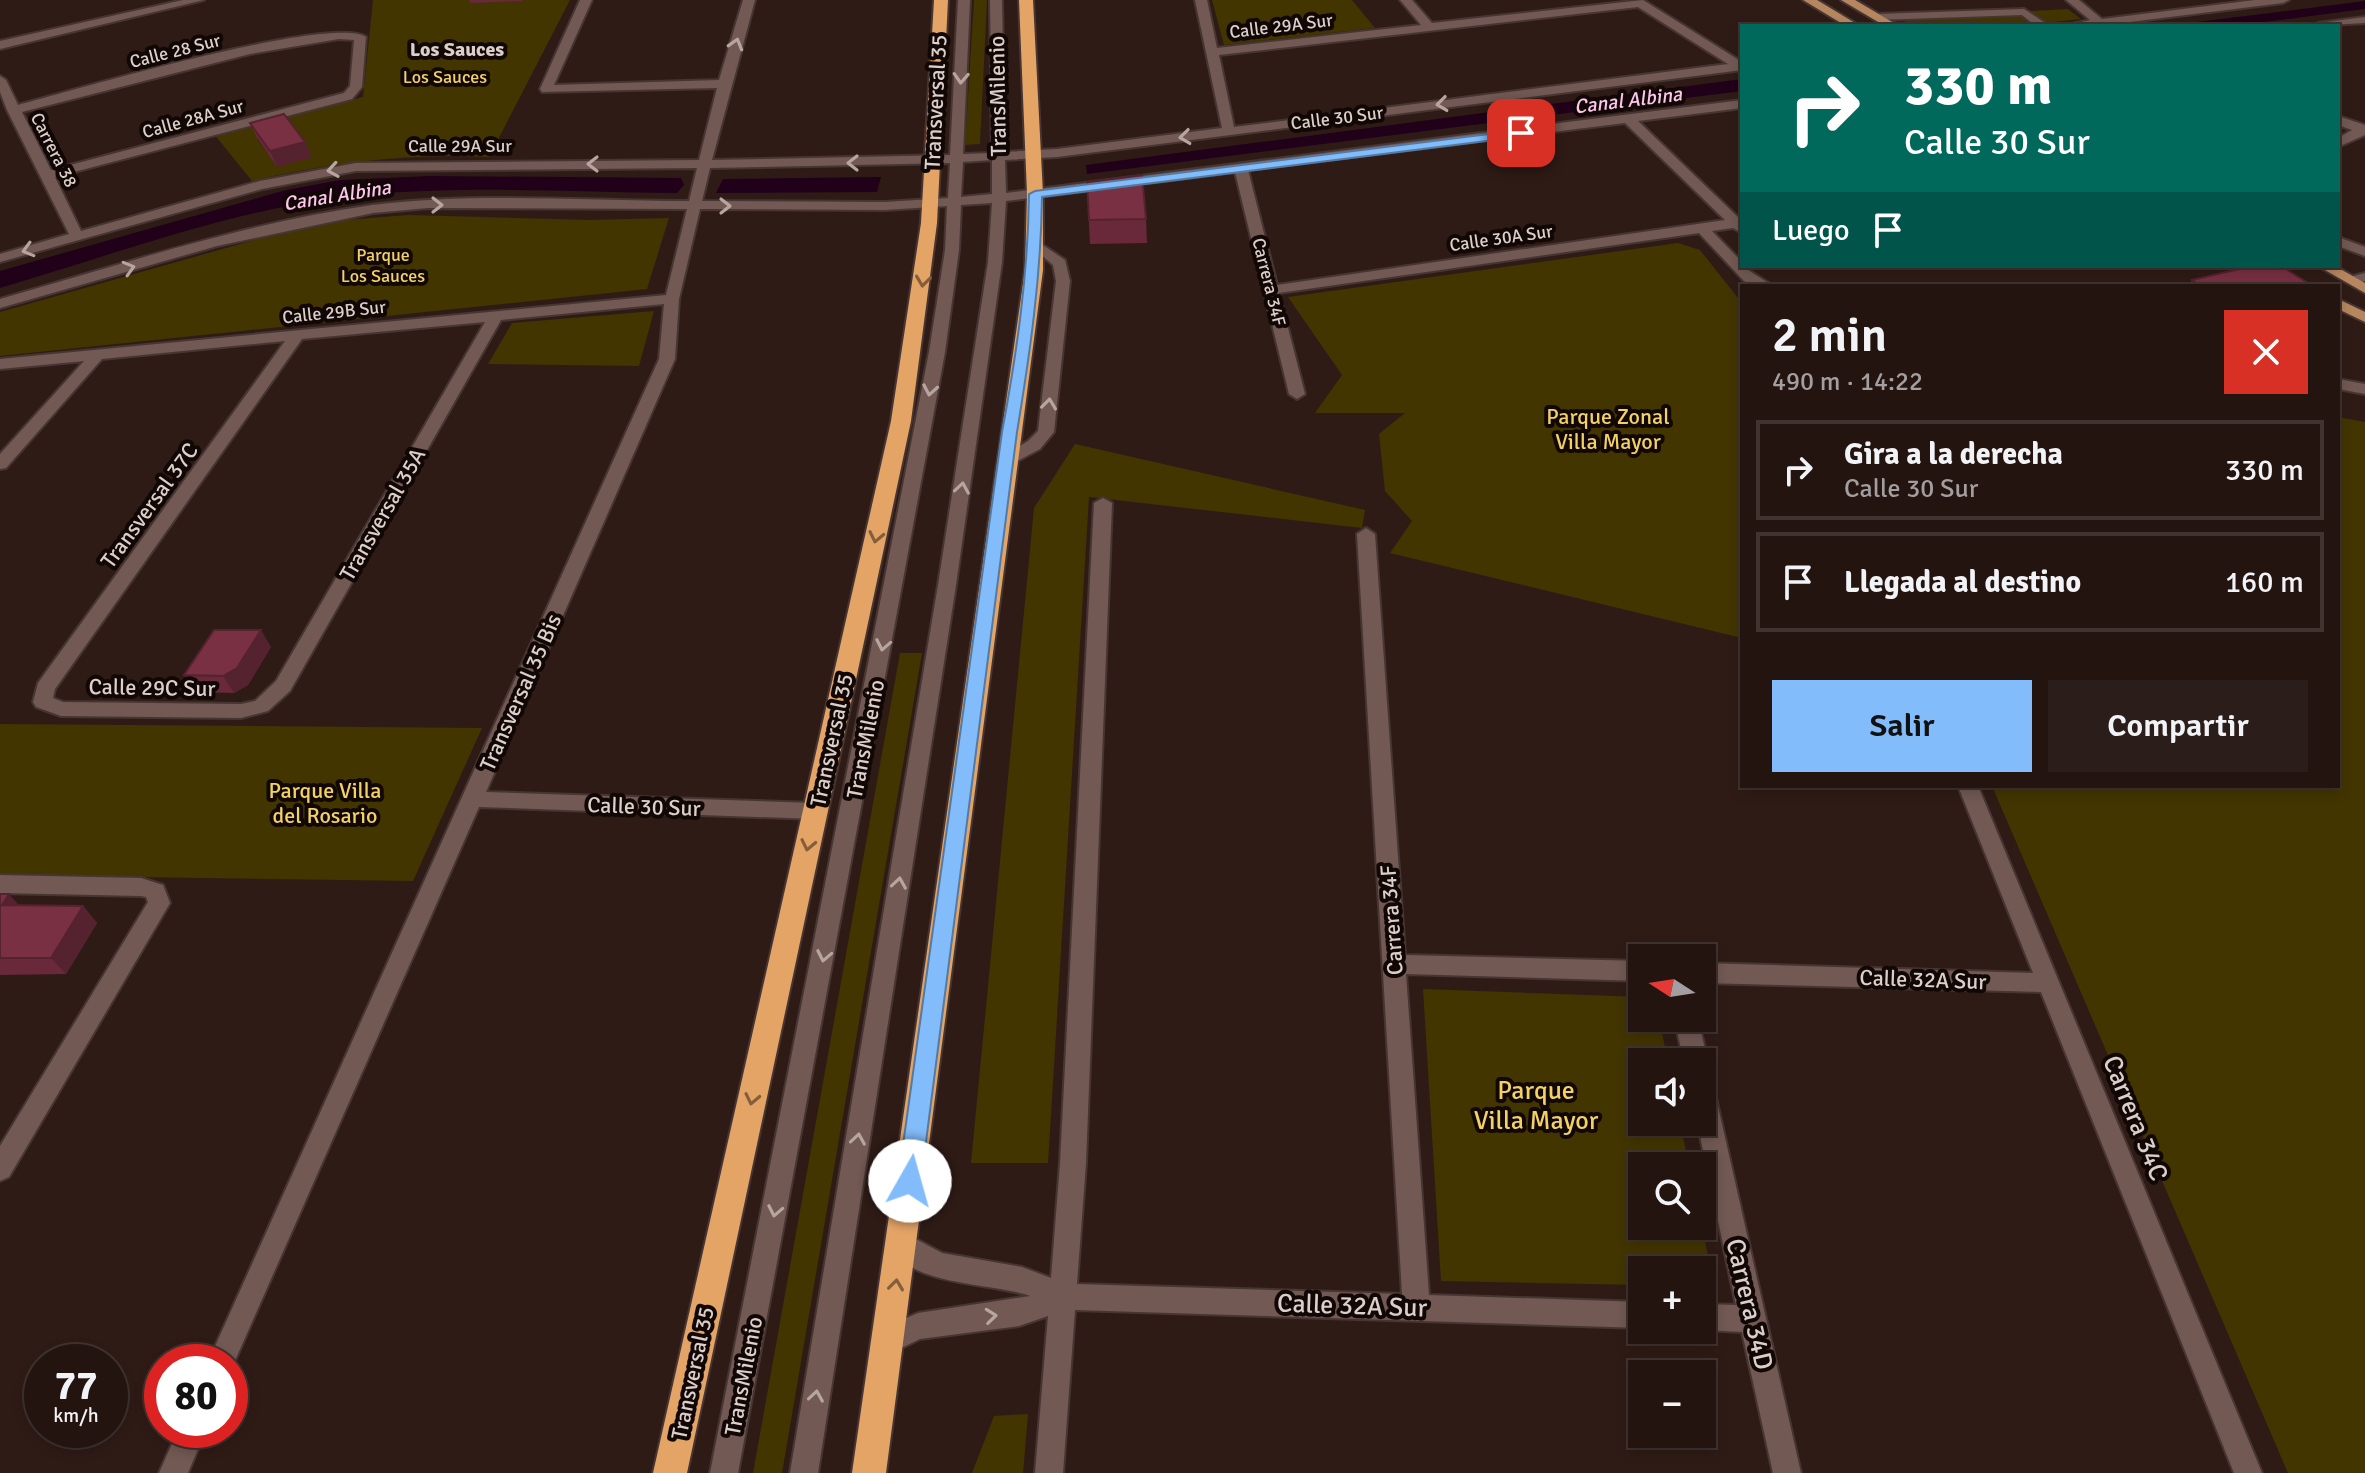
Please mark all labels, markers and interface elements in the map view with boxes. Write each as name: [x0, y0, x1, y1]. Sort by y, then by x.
street label: Calle 29A Sur: [1228, 9, 1334, 43]
street label: Calle 28 Sur: [127, 29, 223, 73]
street label: Transversal 35: [918, 34, 953, 170]
street label: TransMilenio: [983, 35, 1012, 157]
district label: Los Sauces: [410, 37, 504, 62]
one-way arrow: [727, 38, 743, 51]
text: 330 m: [1904, 51, 2052, 120]
icon: right: [1772, 56, 1876, 160]
park label: Los Sauces: [403, 66, 487, 88]
one-way arrow: [952, 72, 969, 85]
water label: Canal Albina: [1573, 81, 1684, 120]
street label: Calle 28A Sur: [140, 95, 246, 143]
one-way arrow: [1436, 96, 1449, 113]
pin: [1487, 99, 1555, 167]
street label: Calle 30 Sur: [1290, 101, 1385, 135]
street label: Carrera 38: [26, 109, 82, 191]
icon: arrive: [1499, 111, 1543, 155]
text: Calle 30 Sur: [1904, 120, 2090, 165]
one-way arrow: [1178, 129, 1191, 146]
street label: Calle 29A Sur: [408, 135, 512, 157]
one-way arrow: [846, 154, 859, 172]
one-way arrow: [586, 155, 599, 173]
one-way arrow: [327, 161, 340, 178]
water label: Canal Albina: [282, 175, 393, 216]
one-way arrow: [431, 196, 444, 213]
one-way arrow: [719, 197, 732, 215]
icon: arrive: [1866, 208, 1910, 252]
text: Luego: [1772, 212, 1850, 249]
street label: Calle 30A Sur: [1448, 220, 1554, 256]
street label: Carrera 34F: [1247, 236, 1291, 328]
one-way arrow: [21, 241, 35, 257]
park label: Parque Los Sauces: [341, 244, 425, 287]
one-way arrow: [122, 261, 135, 277]
one-way arrow: [914, 275, 931, 288]
street label: Calle 29B Sur: [281, 296, 387, 328]
text: 2 min: [1772, 306, 1887, 365]
button: close: [2224, 310, 2308, 394]
text: 490 m · 14:22: [1772, 366, 1923, 398]
one-way arrow: [922, 383, 939, 396]
one-way arrow: [1040, 397, 1057, 411]
park label: Parque Zonal Villa Mayor: [1546, 403, 1670, 455]
text: Gira a la derecha: [1844, 436, 2063, 473]
street label: Transversal 37C: [95, 437, 204, 573]
street label: Transversal 35A: [334, 443, 432, 585]
icon: right: [1776, 448, 1820, 492]
text: 330 m: [2225, 452, 2304, 489]
text: Calle 30 Sur: [1844, 473, 1978, 505]
one-way arrow: [953, 481, 970, 494]
one-way arrow: [868, 529, 885, 543]
icon: arrive: [1776, 560, 1820, 604]
text: Llegada al destino: [1844, 564, 2081, 601]
text: 160 m: [2225, 564, 2304, 601]
street label: Transversal 35 Bis: [474, 610, 567, 775]
one-way arrow: [876, 639, 893, 652]
street label: Transversal 35: [804, 671, 859, 809]
street label: Calle 29C Sur: [88, 673, 216, 702]
street label: TransMilenio: [841, 677, 890, 801]
button: Salir: [1772, 680, 2032, 772]
button: Compartir: [2048, 680, 2308, 772]
park label: Parque Villa del Rosario: [269, 777, 382, 829]
street label: Calle 30 Sur: [587, 791, 701, 822]
one-way arrow: [800, 838, 817, 851]
street label: Carrera 34F: [1374, 864, 1409, 976]
one-way arrow: [890, 876, 907, 889]
north arrow: [1628, 944, 1716, 1032]
map controls: [1628, 944, 1716, 1448]
one-way arrow: [816, 949, 833, 963]
street label: Calle 32A Sur: [1859, 964, 1987, 995]
button: sound: [1628, 1048, 1716, 1136]
street label: Carrera 34C: [2095, 1051, 2175, 1186]
park label: Parque Villa Mayor: [1474, 1075, 1599, 1137]
one-way arrow: [744, 1092, 761, 1105]
one-way arrow: [849, 1132, 866, 1146]
position arrow: [868, 1139, 952, 1223]
button: search: [1628, 1152, 1716, 1240]
one-way arrow: [767, 1204, 784, 1218]
street label: Carrera 34D: [1718, 1236, 1780, 1373]
button: +: [1628, 1256, 1716, 1344]
one-way arrow: [887, 1278, 904, 1292]
street label: Calle 32A Sur: [1276, 1287, 1428, 1325]
street label: Transversal 35: [665, 1304, 720, 1442]
one-way arrow: [985, 1308, 998, 1325]
street label: TransMilenio: [719, 1314, 768, 1438]
speed limit sign: 80: [144, 1344, 248, 1448]
button: −: [1628, 1360, 1716, 1448]
text: 77: [54, 1361, 98, 1411]
one-way arrow: [807, 1389, 824, 1403]
text: km/h: [53, 1403, 99, 1428]

